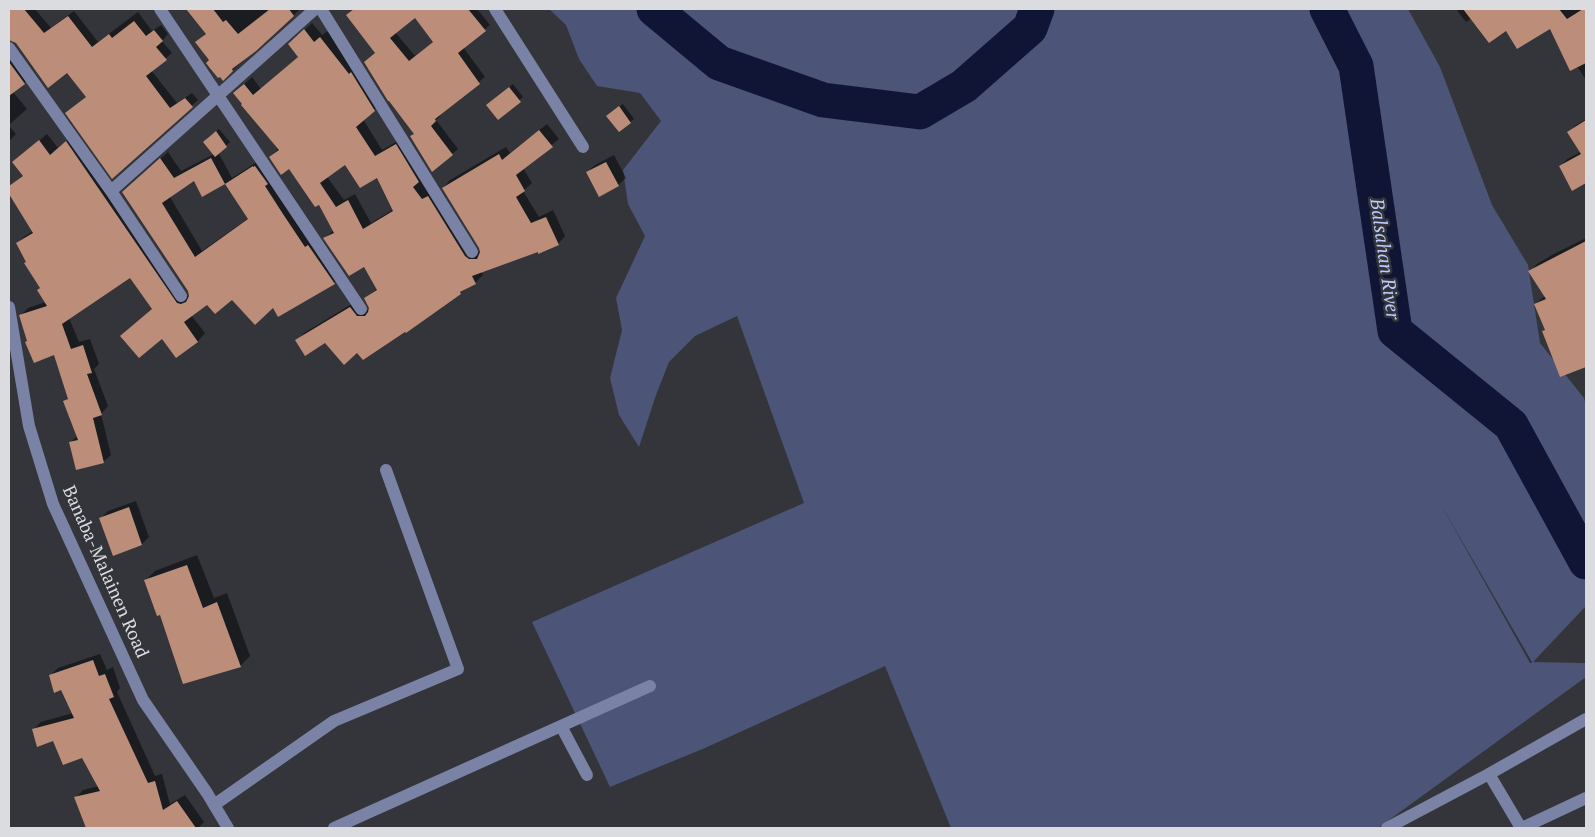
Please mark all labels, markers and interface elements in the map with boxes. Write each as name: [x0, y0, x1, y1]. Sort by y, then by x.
water label: Balsahan River: [1364, 197, 1404, 321]
street label: Banaba-Malainen Road: [57, 483, 153, 661]

